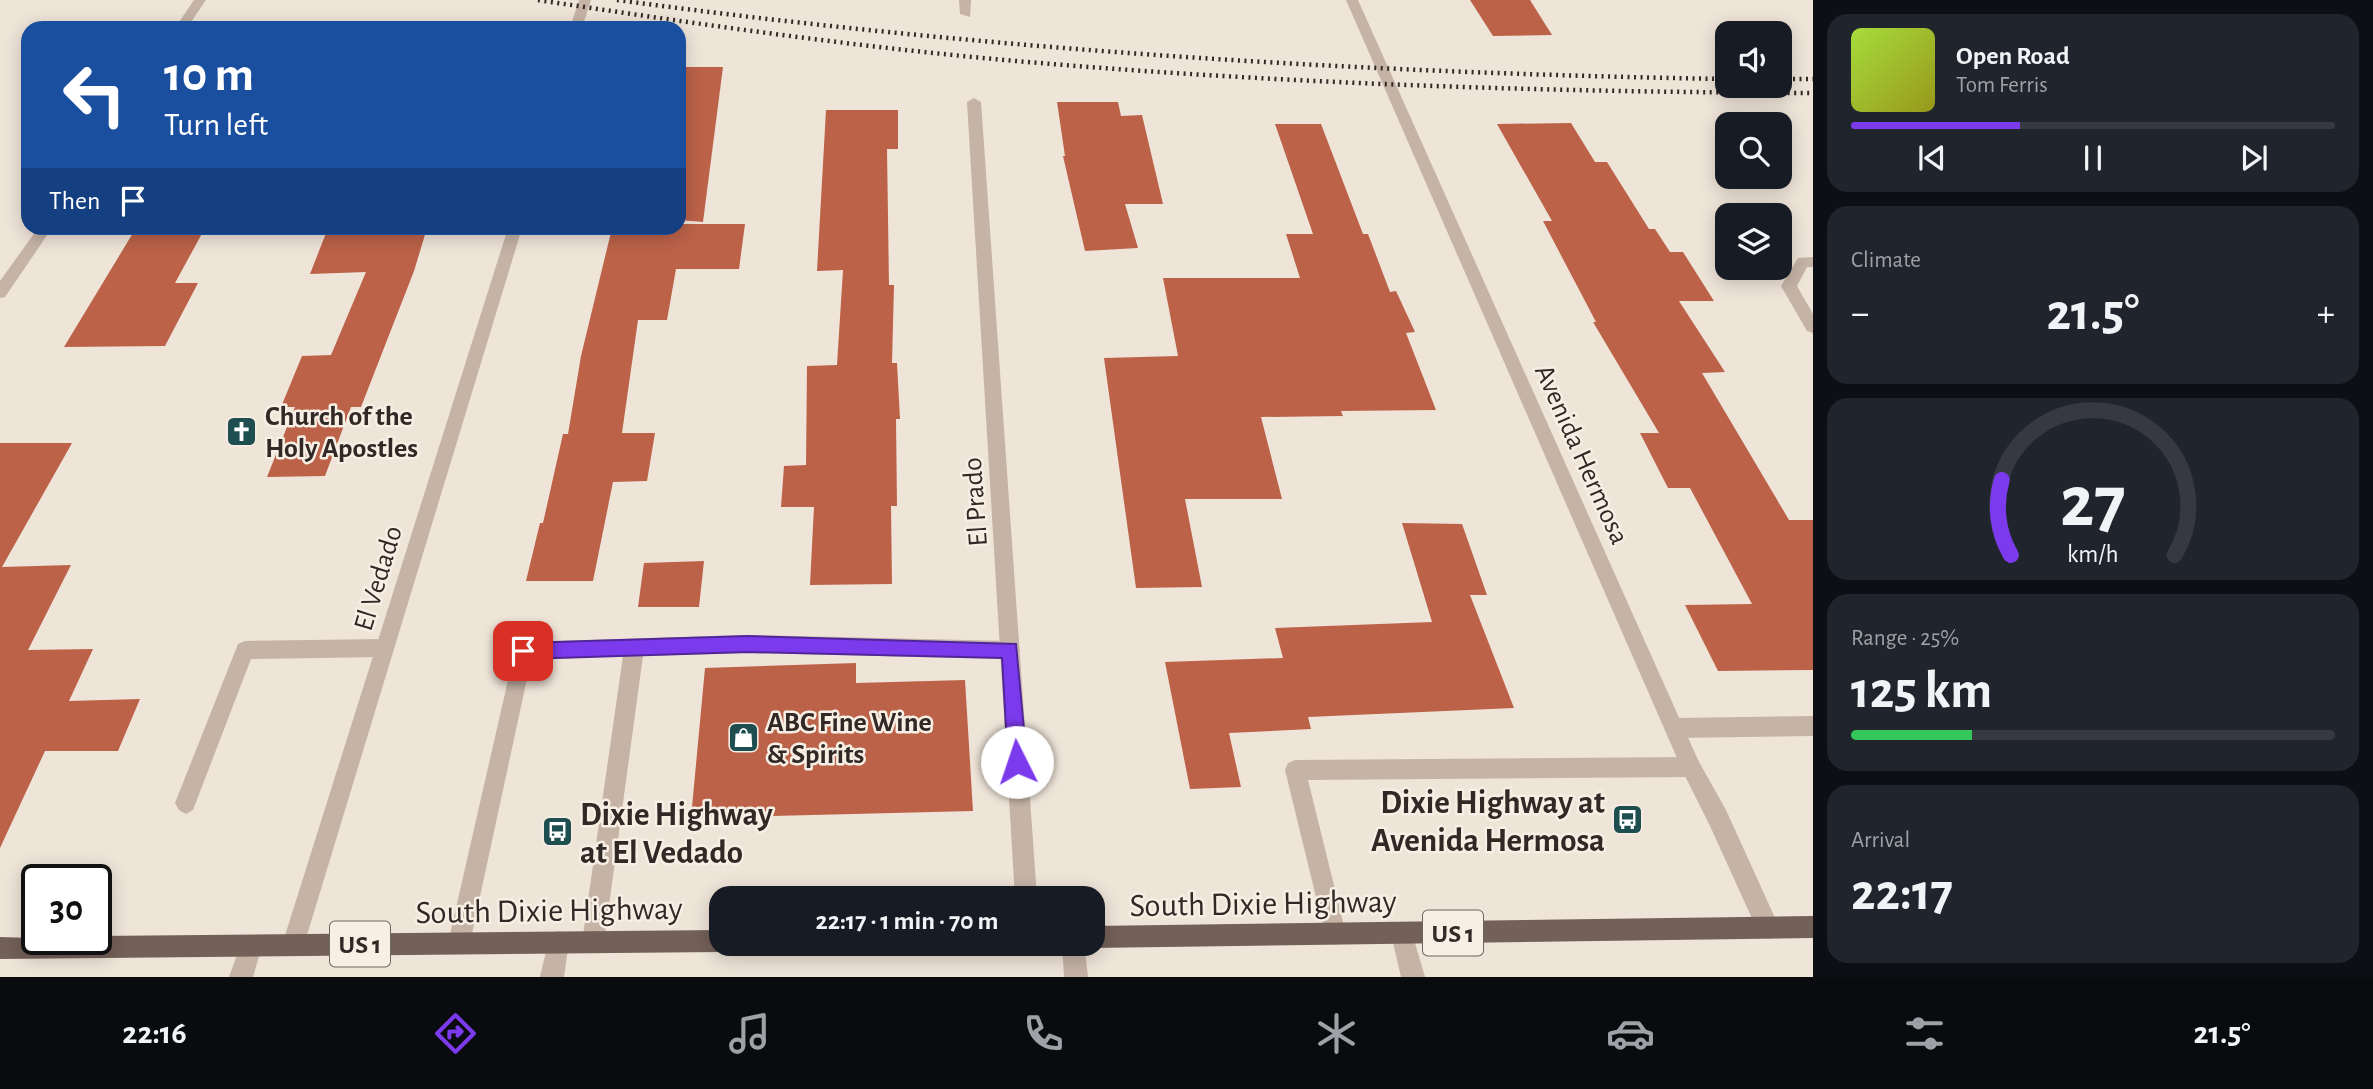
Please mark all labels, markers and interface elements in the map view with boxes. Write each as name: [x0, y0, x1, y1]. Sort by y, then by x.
map controls: [1715, 21, 1792, 280]
button: sound: [1715, 21, 1792, 98]
text: Open Road: [1956, 43, 2070, 69]
icon: left: [49, 49, 140, 140]
text: 10 m: [164, 51, 254, 100]
text: Tom Ferris: [1956, 74, 2048, 97]
text: Turn left: [164, 109, 268, 141]
button: search: [1715, 112, 1792, 189]
icon: previous: [1913, 139, 1951, 177]
icon: pause: [2074, 139, 2112, 177]
icon: next: [2235, 139, 2273, 177]
icon: arrive: [114, 182, 152, 220]
text: Then: [49, 188, 100, 214]
button: layers: [1715, 203, 1792, 280]
text: Climate: [1851, 249, 1921, 272]
text: 21.5°: [2047, 287, 2139, 339]
text: −: [1851, 295, 1869, 333]
text: +: [2317, 295, 2335, 333]
street label: Avenida Hermosa: [1529, 361, 1633, 549]
place label: Church of the Holy Apostles: [265, 403, 418, 463]
church icon: Church of the Holy Apostles: [225, 414, 259, 448]
street label: El Prado: [959, 456, 993, 547]
text: 27: [2060, 467, 2126, 540]
street label: El Vedado: [350, 523, 408, 634]
text: km/h: [2067, 541, 2119, 566]
pin: [493, 621, 553, 681]
text: Range · 25%: [1851, 627, 1959, 650]
icon: arrive: [504, 632, 542, 670]
text: 125 km: [1851, 665, 1992, 717]
place label: ABC Fine Wine & Spirits: [767, 709, 932, 769]
shop icon: ABC Fine Wine & Spirits: [727, 720, 761, 754]
position arrow: [980, 725, 1054, 799]
place label: Dixie Highway at Avenida Hermosa: [1371, 787, 1605, 858]
place label: Dixie Highway at El Vedado: [580, 799, 773, 870]
bus stop icon: Dixie Highway at Avenida Hermosa: [1611, 803, 1645, 837]
bus stop icon: Dixie Highway at El Vedado: [540, 815, 574, 849]
text: Arrival: [1851, 829, 1910, 852]
speed limit sign: 30: [21, 864, 112, 955]
text: 22:17: [1851, 867, 1953, 919]
street label: South Dixie Highway: [1129, 886, 1397, 923]
street label: South Dixie Highway: [415, 893, 683, 930]
text: 22:17 · 1 min · 70 m: [815, 908, 999, 934]
road number: US 1: [1423, 910, 1483, 956]
road number: US 1: [330, 922, 390, 967]
icon: directions: [431, 1009, 480, 1058]
icon: music: [725, 1009, 774, 1058]
icon: phone: [1019, 1009, 1068, 1058]
icon: climate: [1312, 1009, 1361, 1058]
icon: car: [1606, 1009, 1655, 1058]
icon: filters: [1900, 1009, 1949, 1058]
text: 22:16: [122, 1017, 187, 1049]
text: 21.5°: [2193, 1017, 2251, 1049]

